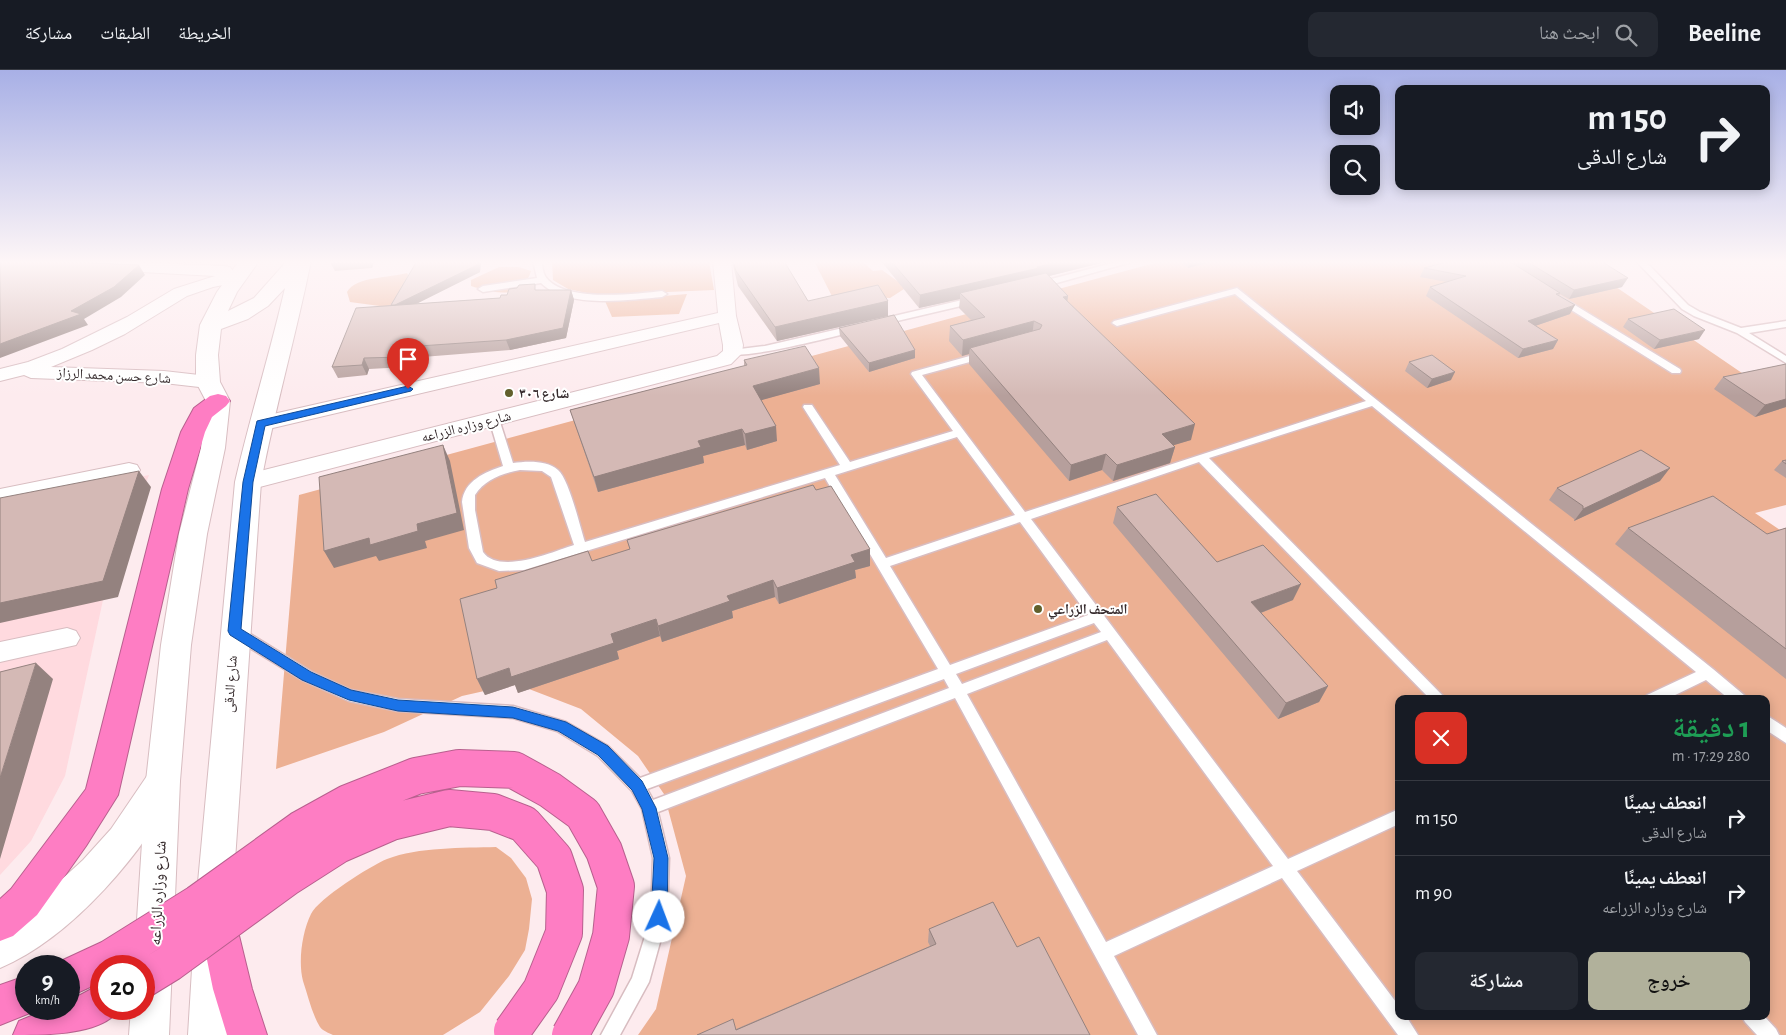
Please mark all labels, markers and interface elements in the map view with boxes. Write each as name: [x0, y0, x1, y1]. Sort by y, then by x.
search box: [1308, 12, 1658, 57]
icon: search: [1612, 21, 1640, 49]
text: Beeline: [1688, 22, 1761, 46]
text: ابحث هنا: [1539, 24, 1600, 43]
text: مشاركة: [25, 25, 72, 43]
text: الطبقات: [100, 25, 150, 43]
text: الخريطة: [178, 25, 231, 43]
map controls: [1330, 85, 1380, 195]
button: sound: [1330, 85, 1380, 135]
text: 150 m: [1587, 101, 1667, 136]
icon: right: [1685, 105, 1750, 170]
button: search: [1330, 145, 1380, 195]
text: شارع الدقى: [1577, 146, 1667, 168]
pin: [387, 338, 429, 389]
icon: arrive: [394, 345, 422, 373]
street label: شارع حسن محمد الرزاز: [55, 366, 171, 388]
marker: شارع ٣٠٦: [503, 387, 515, 399]
place label: شارع ٣٠٦: [519, 387, 569, 402]
street label: شارع وزاره الزراعه: [420, 409, 513, 447]
marker: المتحف الزراعي: [1032, 603, 1044, 615]
place label: المتحف الزراعي: [1048, 603, 1128, 620]
street label: شارع الدقى: [222, 655, 242, 713]
button: close: [1415, 712, 1467, 764]
text: 1 دقيقة: [1672, 713, 1750, 743]
text: 280 m · 17:29: [1672, 748, 1750, 764]
text: انعطف يمينًا: [1624, 794, 1707, 813]
icon: right: [1722, 804, 1750, 832]
text: 150 m: [1415, 809, 1458, 828]
text: شارع الدقى: [1641, 825, 1707, 841]
street label: شارع وزاره الزراعه: [147, 840, 171, 946]
text: انعطف يمينًا: [1624, 869, 1707, 888]
icon: right: [1722, 879, 1750, 907]
text: 90 m: [1415, 884, 1452, 903]
position arrow: [632, 890, 684, 942]
text: شارع وزاره الزراعه: [1602, 900, 1707, 916]
button: مشاركة: [1415, 952, 1578, 1010]
button: خروج: [1588, 952, 1750, 1010]
speed limit sign: 20: [90, 955, 155, 1020]
text: 9: [41, 969, 54, 994]
text: km/h: [35, 994, 60, 1006]

